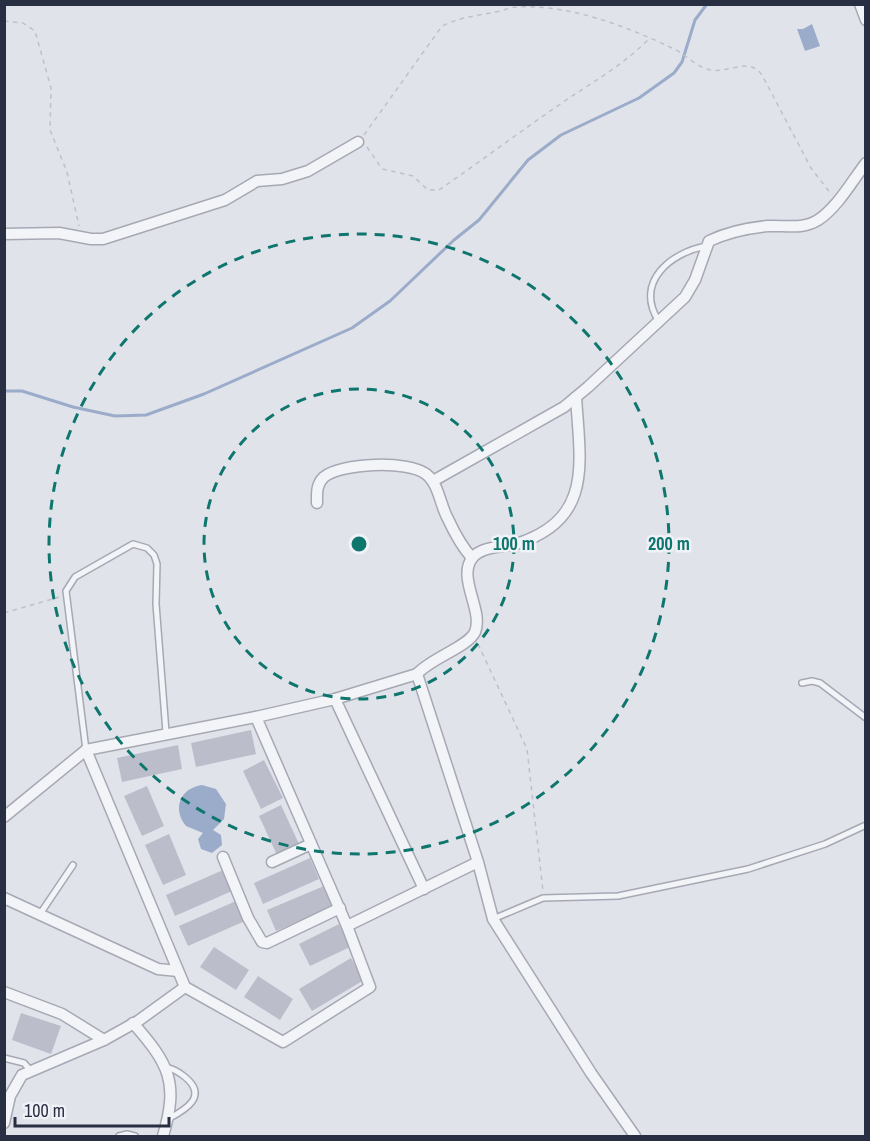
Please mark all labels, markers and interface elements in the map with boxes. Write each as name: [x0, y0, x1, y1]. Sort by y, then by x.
text: 100 m: [493, 531, 535, 556]
text: 200 m: [648, 531, 690, 556]
centre of rings: [349, 534, 369, 554]
scale bar: [15, 1090, 170, 1128]
text: 100 m: [24, 1098, 65, 1123]

